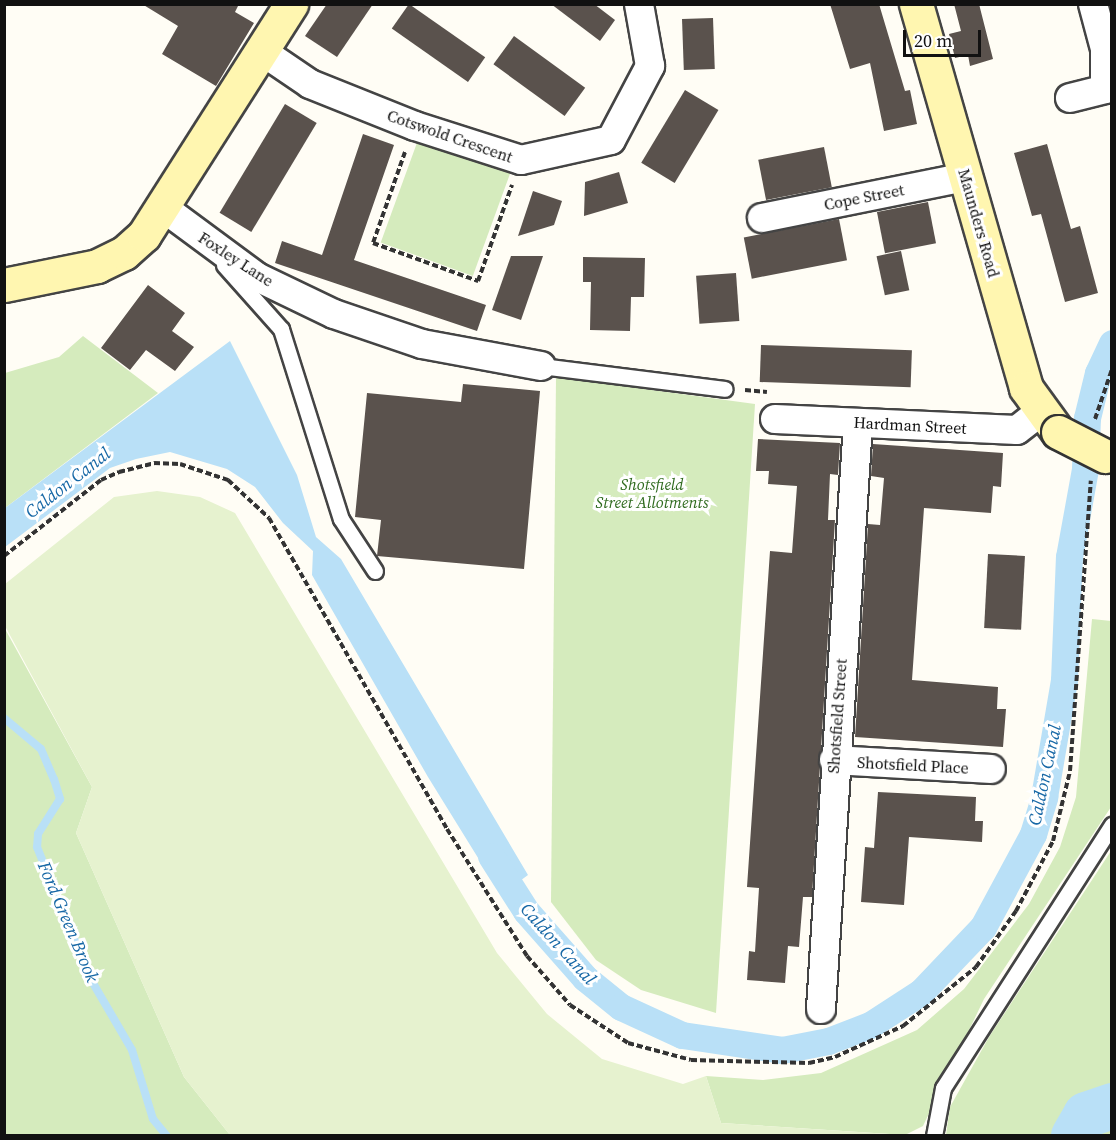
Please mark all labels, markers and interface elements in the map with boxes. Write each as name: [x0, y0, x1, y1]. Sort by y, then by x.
scale bar: [906, 18, 984, 56]
text: 20 m: [914, 28, 952, 53]
street label: Cotswold Crescent: [385, 106, 515, 166]
street label: Maunders Road: [954, 167, 1004, 279]
street label: Cope Street: [822, 180, 906, 214]
street label: Foxley Lane: [195, 228, 277, 290]
street label: Hardman Street: [853, 412, 967, 438]
water label: Caldon Canal: [21, 443, 115, 523]
park label: Shotsfield Street Allotments: [596, 474, 708, 512]
street label: Shotsfield Street: [823, 658, 851, 774]
water label: Caldon Canal: [1024, 723, 1066, 827]
street label: Shotsfield Place: [857, 752, 969, 778]
water label: Ford Green Brook: [33, 858, 103, 986]
water label: Caldon Canal: [516, 899, 600, 989]

